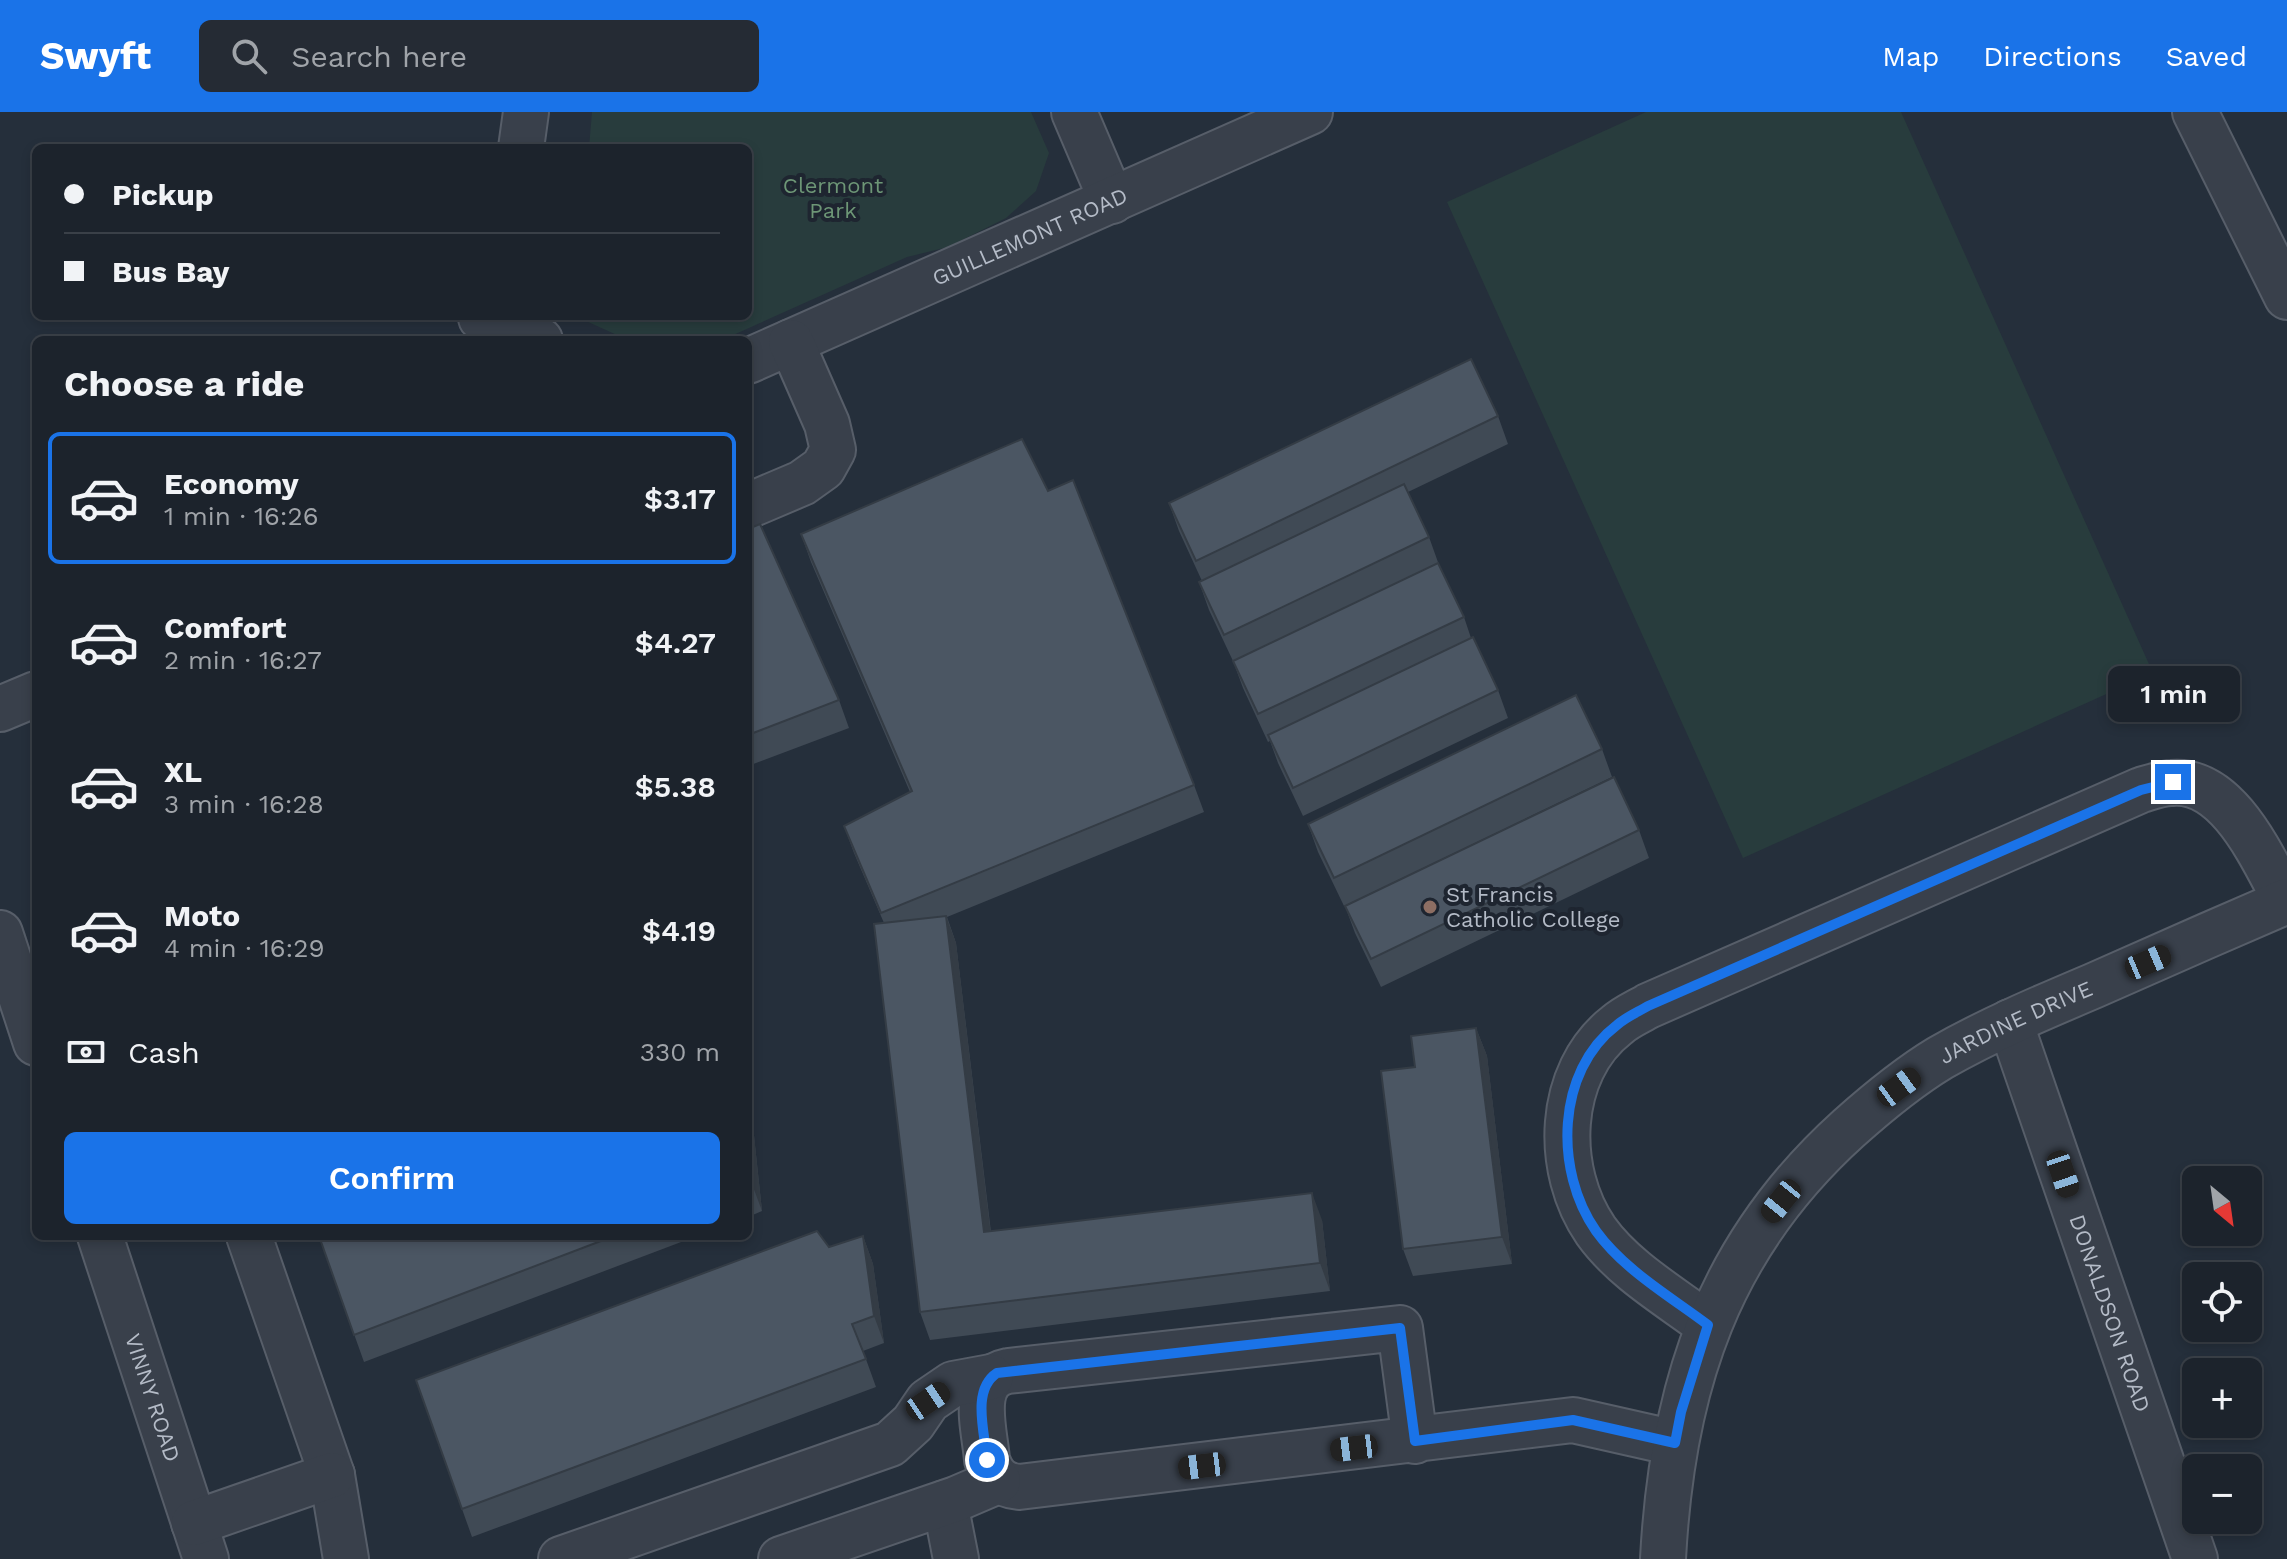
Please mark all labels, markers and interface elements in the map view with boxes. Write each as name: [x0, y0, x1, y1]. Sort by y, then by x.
search box: [199, 20, 759, 92]
text: Swyft: [40, 34, 151, 78]
icon: search: [227, 34, 271, 78]
text: Search here: [291, 39, 467, 74]
text: Map: [1882, 40, 1939, 73]
text: Directions: [1983, 40, 2122, 73]
text: Saved: [2166, 40, 2247, 73]
park label: Clermont Park: [783, 173, 883, 223]
text: Pickup: [112, 177, 214, 212]
street label: GUILLEMONT ROAD: [928, 182, 1131, 290]
text: Bus Bay: [112, 254, 229, 289]
text: Choose a ride: [64, 363, 304, 405]
icon: car: [68, 462, 140, 534]
text: Economy: [164, 466, 299, 501]
text: $3.17: [644, 481, 716, 516]
text: 1 min · 16:26: [164, 501, 319, 531]
icon: car: [68, 606, 140, 678]
text: Comfort: [164, 610, 286, 645]
text: $4.27: [635, 625, 716, 660]
text: 2 min · 16:27: [164, 645, 322, 675]
callout: 1 min: [2107, 666, 2239, 722]
text: 1 min: [2141, 679, 2207, 709]
icon: car: [68, 750, 140, 822]
text: XL: [164, 754, 202, 789]
route end: [2155, 764, 2191, 800]
text: $5.38: [635, 769, 716, 804]
text: 3 min · 16:28: [164, 789, 324, 819]
place label: St Francis Catholic College: [1446, 882, 1620, 932]
icon: car: [68, 894, 140, 966]
text: Moto: [164, 898, 240, 933]
marker: St Francis Catholic College: [1421, 898, 1439, 916]
text: $4.19: [642, 913, 716, 948]
text: 4 min · 16:29: [164, 933, 324, 963]
car: [2121, 942, 2175, 982]
street label: JARDINE DRIVE: [1934, 975, 2096, 1069]
icon: cash: [64, 1030, 108, 1074]
text: Cash: [128, 1035, 200, 1070]
text: 330 m: [640, 1037, 720, 1067]
car: [1873, 1063, 1925, 1111]
button: Confirm: [64, 1132, 720, 1224]
car: [2044, 1147, 2082, 1201]
north arrow: [2182, 1166, 2262, 1246]
map controls: [2182, 1166, 2262, 1534]
car: [1757, 1175, 1805, 1227]
street label: DONALDSON ROAD: [2065, 1211, 2156, 1415]
button: locate: [2182, 1262, 2262, 1342]
street label: VINNY ROAD: [120, 1330, 186, 1465]
button: +: [2182, 1358, 2262, 1438]
car: [901, 1378, 955, 1424]
car: [1329, 1433, 1379, 1463]
route start: [969, 1442, 1005, 1478]
car: [1177, 1451, 1227, 1481]
button: −: [2182, 1454, 2262, 1534]

